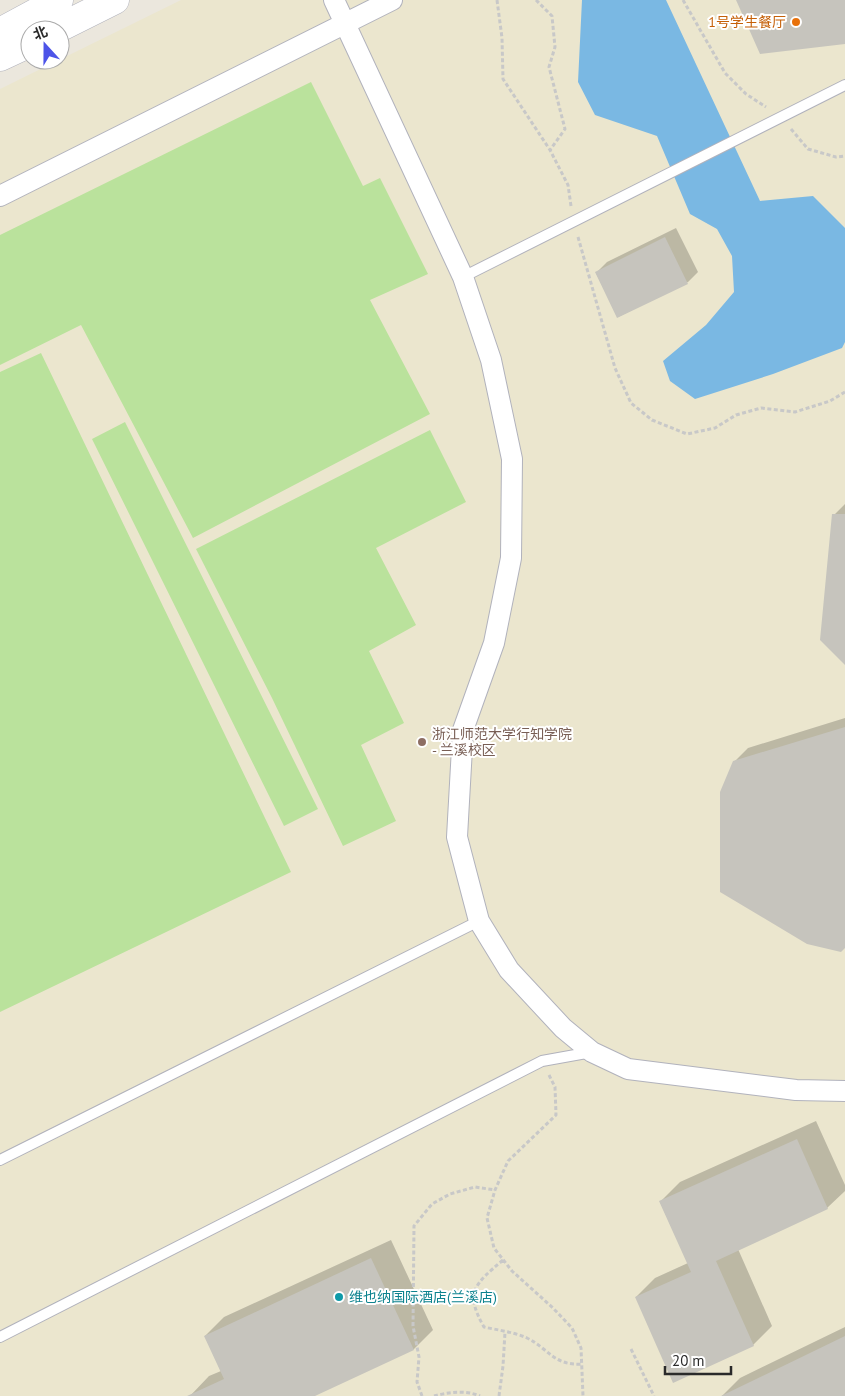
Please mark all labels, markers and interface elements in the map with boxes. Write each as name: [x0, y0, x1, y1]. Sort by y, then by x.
place label: 1号学生餐厅: [708, 13, 786, 31]
marker: 1号学生餐厅: [790, 16, 802, 28]
north arrow: [20, 20, 70, 70]
text: 北: [31, 22, 50, 44]
place label: 浙江师范大学行知学院 - 兰溪校区: [432, 725, 572, 759]
marker: 浙江师范大学行知学院 - 兰溪校区: [416, 736, 428, 748]
place label: 维也纳国际酒店(兰溪店): [349, 1288, 497, 1306]
marker: 维也纳国际酒店(兰溪店): [333, 1291, 345, 1303]
scale bar: [665, 1344, 731, 1376]
text: 20 m: [672, 1351, 705, 1370]

